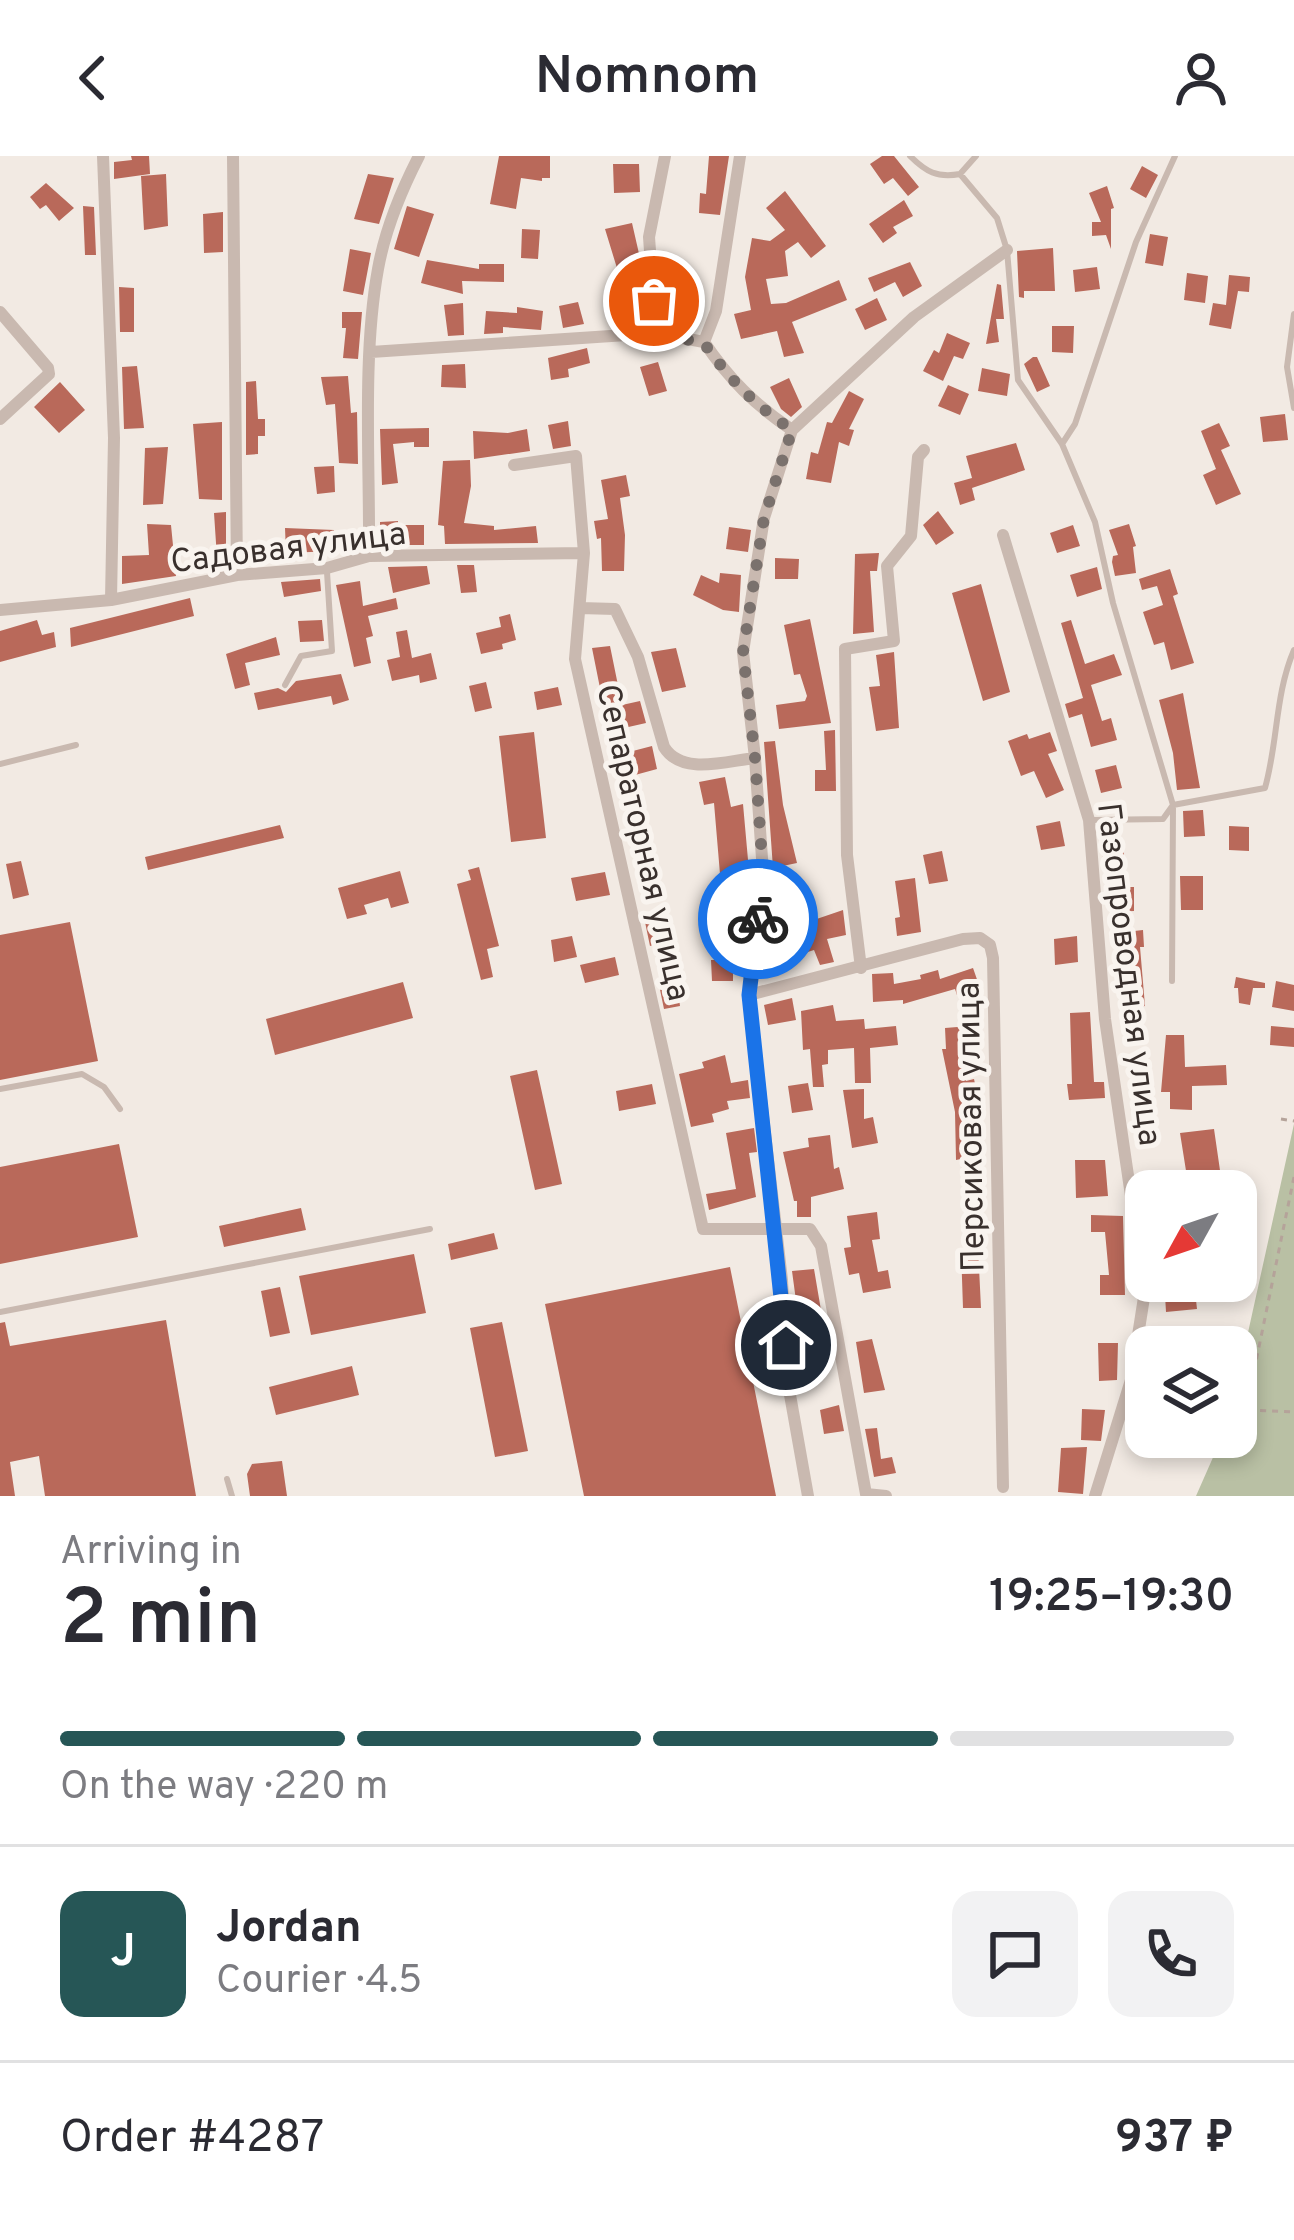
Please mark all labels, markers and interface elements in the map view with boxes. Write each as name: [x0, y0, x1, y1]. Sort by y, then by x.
text: Nomnom: [535, 44, 759, 113]
icon: back: [60, 45, 126, 111]
icon: person: [1168, 45, 1234, 111]
pin: [603, 250, 705, 352]
icon: bag: [621, 268, 687, 334]
street label: Садовая улица: [168, 515, 409, 585]
street label: Сепараторная улица: [584, 680, 698, 1005]
street label: Газопроводная улица: [1085, 801, 1169, 1148]
courier: [698, 859, 818, 979]
icon: bike: [725, 886, 791, 952]
street label: Персиковая улица: [949, 981, 997, 1272]
north arrow: [1125, 1170, 1257, 1302]
map controls: [1125, 1170, 1257, 1458]
pin: [735, 1294, 837, 1396]
icon: home: [753, 1312, 819, 1378]
button: layers: [1125, 1326, 1257, 1458]
text: Arriving in: [60, 1529, 242, 1578]
text: 19:25–19:30: [989, 1570, 1234, 1627]
text: 2 min: [60, 1573, 261, 1672]
text: On the way · 220 m: [60, 1764, 388, 1813]
button: chat: [952, 1891, 1078, 2017]
button: phone: [1108, 1891, 1234, 2017]
text: Jordan: [216, 1901, 362, 1958]
text: J: [110, 1925, 136, 1982]
text: Courier · 4.5: [216, 1958, 422, 2007]
text: Order #4287: [60, 2111, 324, 2168]
text: 937 ₽: [1115, 2111, 1234, 2168]

